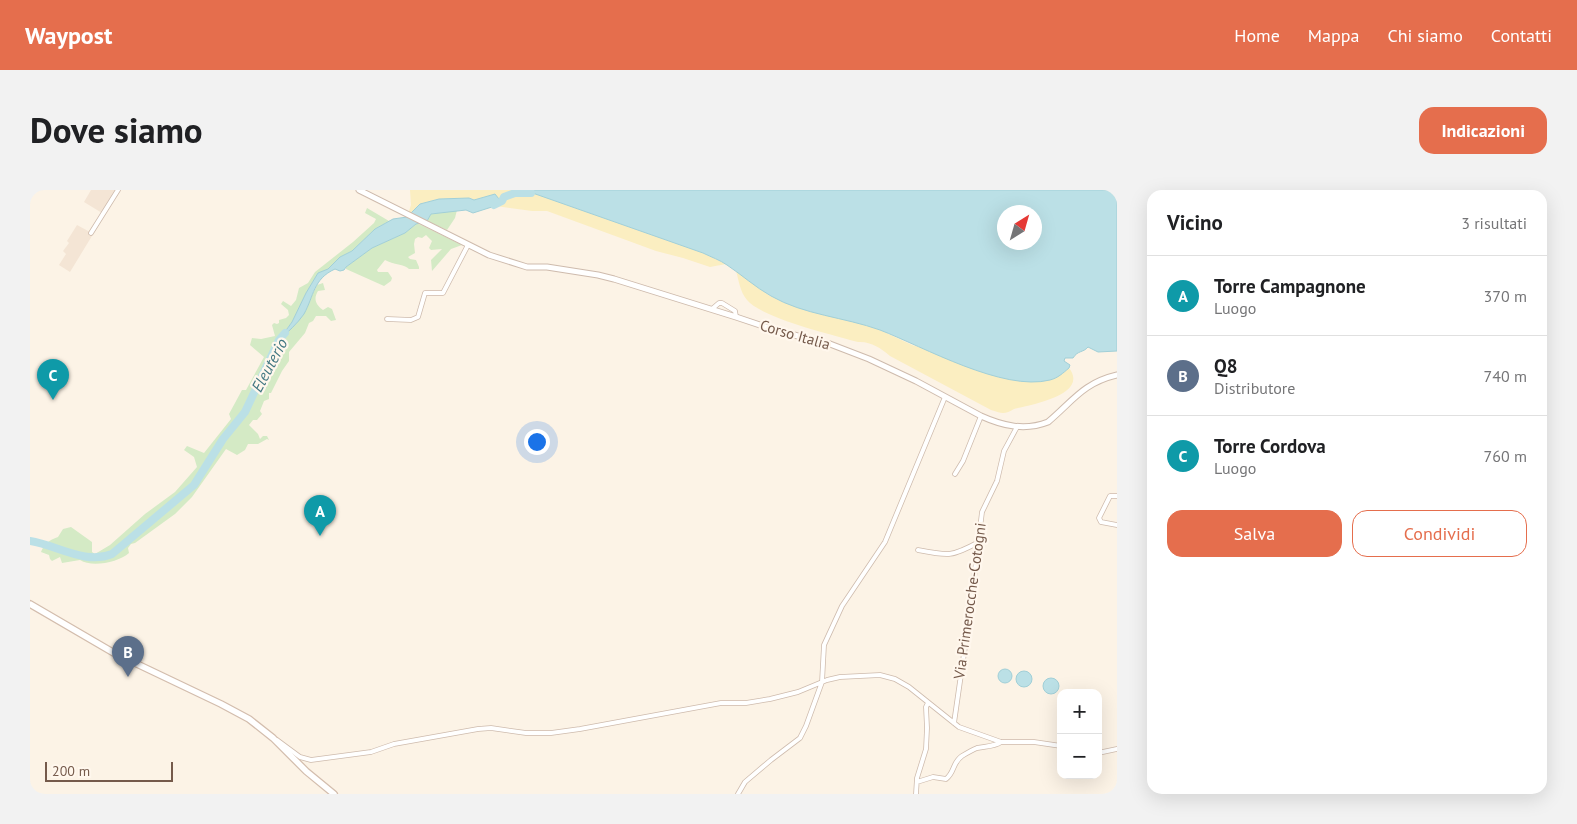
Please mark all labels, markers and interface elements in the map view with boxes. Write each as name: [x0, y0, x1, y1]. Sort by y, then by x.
text: Waypost: [25, 20, 112, 51]
text: Home: [1234, 24, 1280, 47]
text: Mappa: [1308, 24, 1359, 47]
text: Chi siamo: [1387, 24, 1463, 47]
text: Contatti: [1491, 24, 1552, 47]
text: Dove siamo: [30, 107, 203, 153]
button: Indicazioni: [1419, 107, 1547, 154]
north arrow: [997, 205, 1042, 250]
text: Vicino: [1167, 209, 1223, 236]
text: 3 risultati: [1461, 213, 1527, 233]
text: Torre Campagnone: [1214, 274, 1366, 298]
text: A: [1178, 286, 1188, 306]
text: 370 m: [1484, 286, 1527, 306]
text: Luogo: [1214, 298, 1256, 318]
street label: Corso Italia: [758, 315, 832, 354]
water label: Eleuterio: [247, 335, 291, 395]
text: Q8: [1214, 354, 1238, 378]
pin: C: [37, 359, 69, 400]
text: B: [1178, 366, 1188, 386]
text: 740 m: [1484, 366, 1527, 386]
text: Distributore: [1214, 378, 1295, 398]
your location: [524, 429, 550, 455]
text: Torre Cordova: [1214, 434, 1326, 458]
text: C: [1179, 446, 1187, 466]
text: 760 m: [1484, 446, 1527, 466]
text: Luogo: [1214, 458, 1256, 478]
pin: A: [304, 495, 336, 536]
button: Salva: [1167, 510, 1342, 557]
button: Condividi: [1352, 510, 1527, 557]
street label: Via Primerocche-Cotogni: [949, 522, 990, 681]
pin: B: [112, 636, 144, 677]
map controls: [1057, 689, 1102, 779]
button: +: [1057, 689, 1102, 734]
button: −: [1057, 734, 1102, 779]
scale bar: [45, 759, 172, 782]
text: 200 m: [52, 762, 90, 780]

